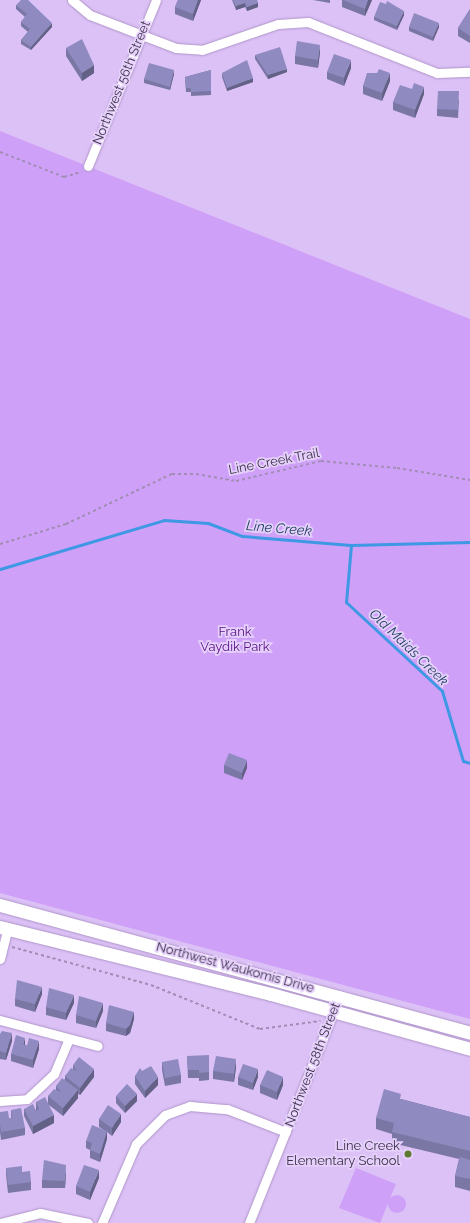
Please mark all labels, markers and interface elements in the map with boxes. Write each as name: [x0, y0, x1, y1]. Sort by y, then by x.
street label: Northwest 56th Street: [90, 19, 154, 147]
street label: Line Creek Trail: [227, 446, 321, 478]
water label: Line Creek: [245, 517, 313, 539]
water label: Old Maids Creek: [366, 605, 452, 689]
park label: Frank Vaydik Park: [200, 625, 270, 656]
street label: Northwest Waukomis Drive: [154, 939, 316, 997]
street label: Northwest 58th Street: [282, 1001, 344, 1129]
place label: Line Creek Elementary School: [286, 1139, 400, 1170]
marker: Line Creek Elementary School: [403, 1149, 413, 1159]

